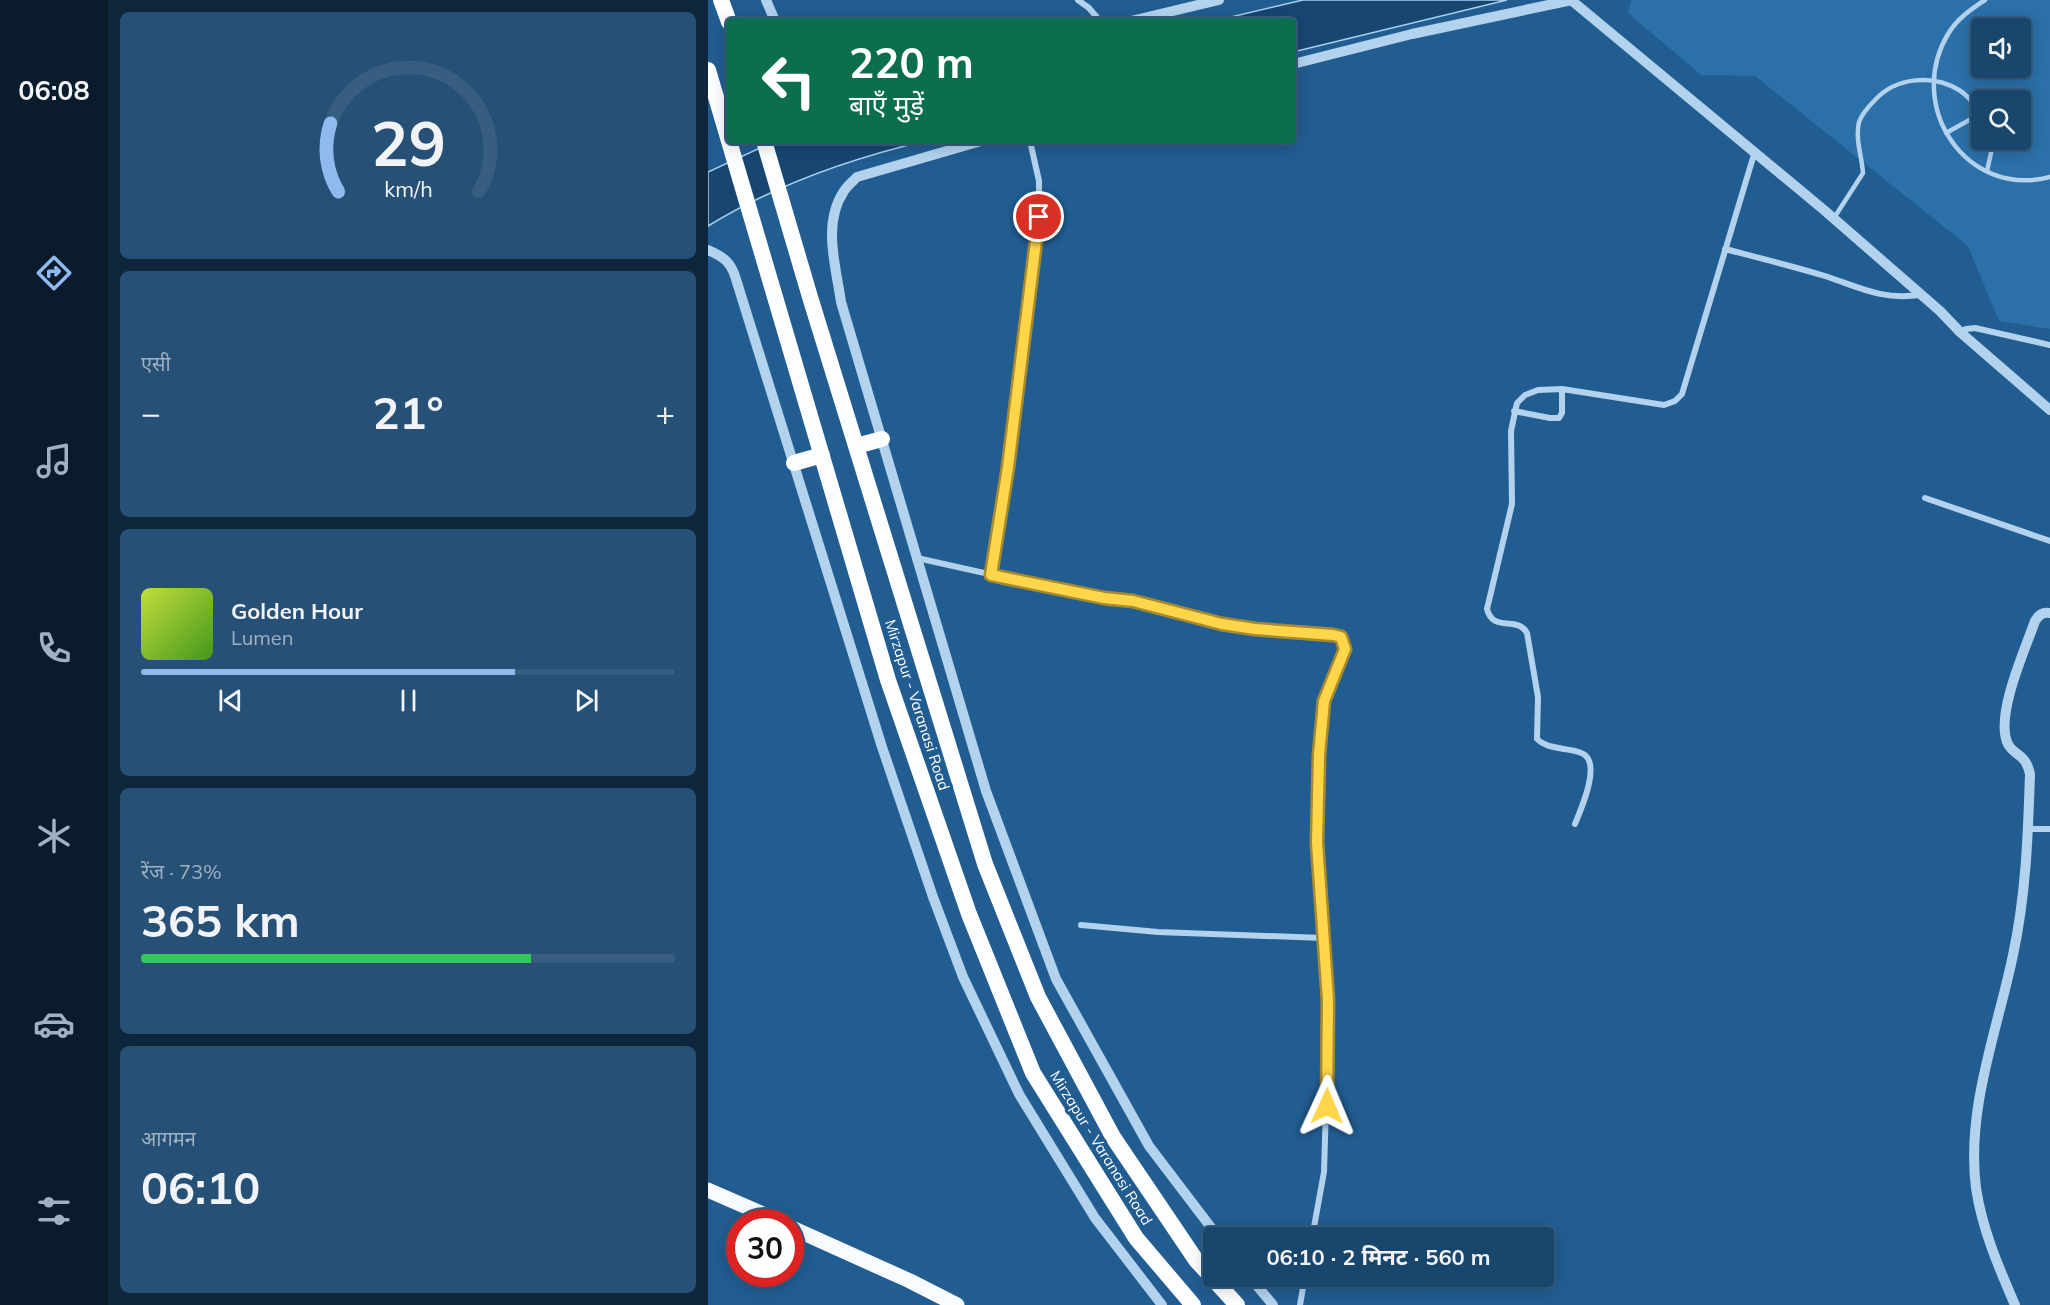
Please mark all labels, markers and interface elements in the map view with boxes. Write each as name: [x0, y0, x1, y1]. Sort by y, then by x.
map controls: [1971, 18, 2031, 150]
button: sound: [1971, 18, 2031, 78]
text: 220 m: [849, 36, 974, 89]
icon: left: [750, 42, 828, 120]
text: 06:08: [18, 73, 90, 107]
text: बाएँ मुड़ें: [849, 88, 924, 122]
button: search: [1971, 90, 2031, 150]
text: 29: [371, 103, 445, 182]
text: km/h: [384, 176, 432, 203]
pin: [1013, 191, 1064, 242]
icon: arrive: [1022, 200, 1055, 233]
icon: directions: [33, 252, 75, 294]
text: एसी: [141, 351, 171, 376]
text: 21°: [372, 384, 444, 440]
text: −: [141, 392, 161, 433]
text: +: [655, 392, 675, 433]
icon: music: [33, 440, 75, 482]
text: Golden Hour: [231, 597, 363, 625]
street label: Mirzapur - Varanasi Road: [881, 617, 954, 793]
text: Lumen: [231, 625, 293, 650]
icon: phone: [33, 627, 75, 669]
icon: previous: [214, 684, 247, 717]
icon: pause: [392, 684, 425, 717]
icon: next: [570, 684, 603, 717]
icon: climate: [33, 815, 75, 857]
text: रेंज · 73%: [141, 859, 222, 884]
text: 365 km: [141, 892, 300, 948]
icon: car: [33, 1003, 75, 1045]
street label: Mirzapur - Varanasi Road: [1046, 1067, 1157, 1228]
position arrow: [1295, 1074, 1359, 1138]
text: आगमन: [141, 1126, 196, 1151]
text: 06:10: [141, 1159, 260, 1215]
icon: filters: [33, 1190, 75, 1232]
speed limit sign: 30: [726, 1209, 804, 1287]
text: 06:10 · 2 मिनट · 560 m: [1266, 1243, 1491, 1271]

